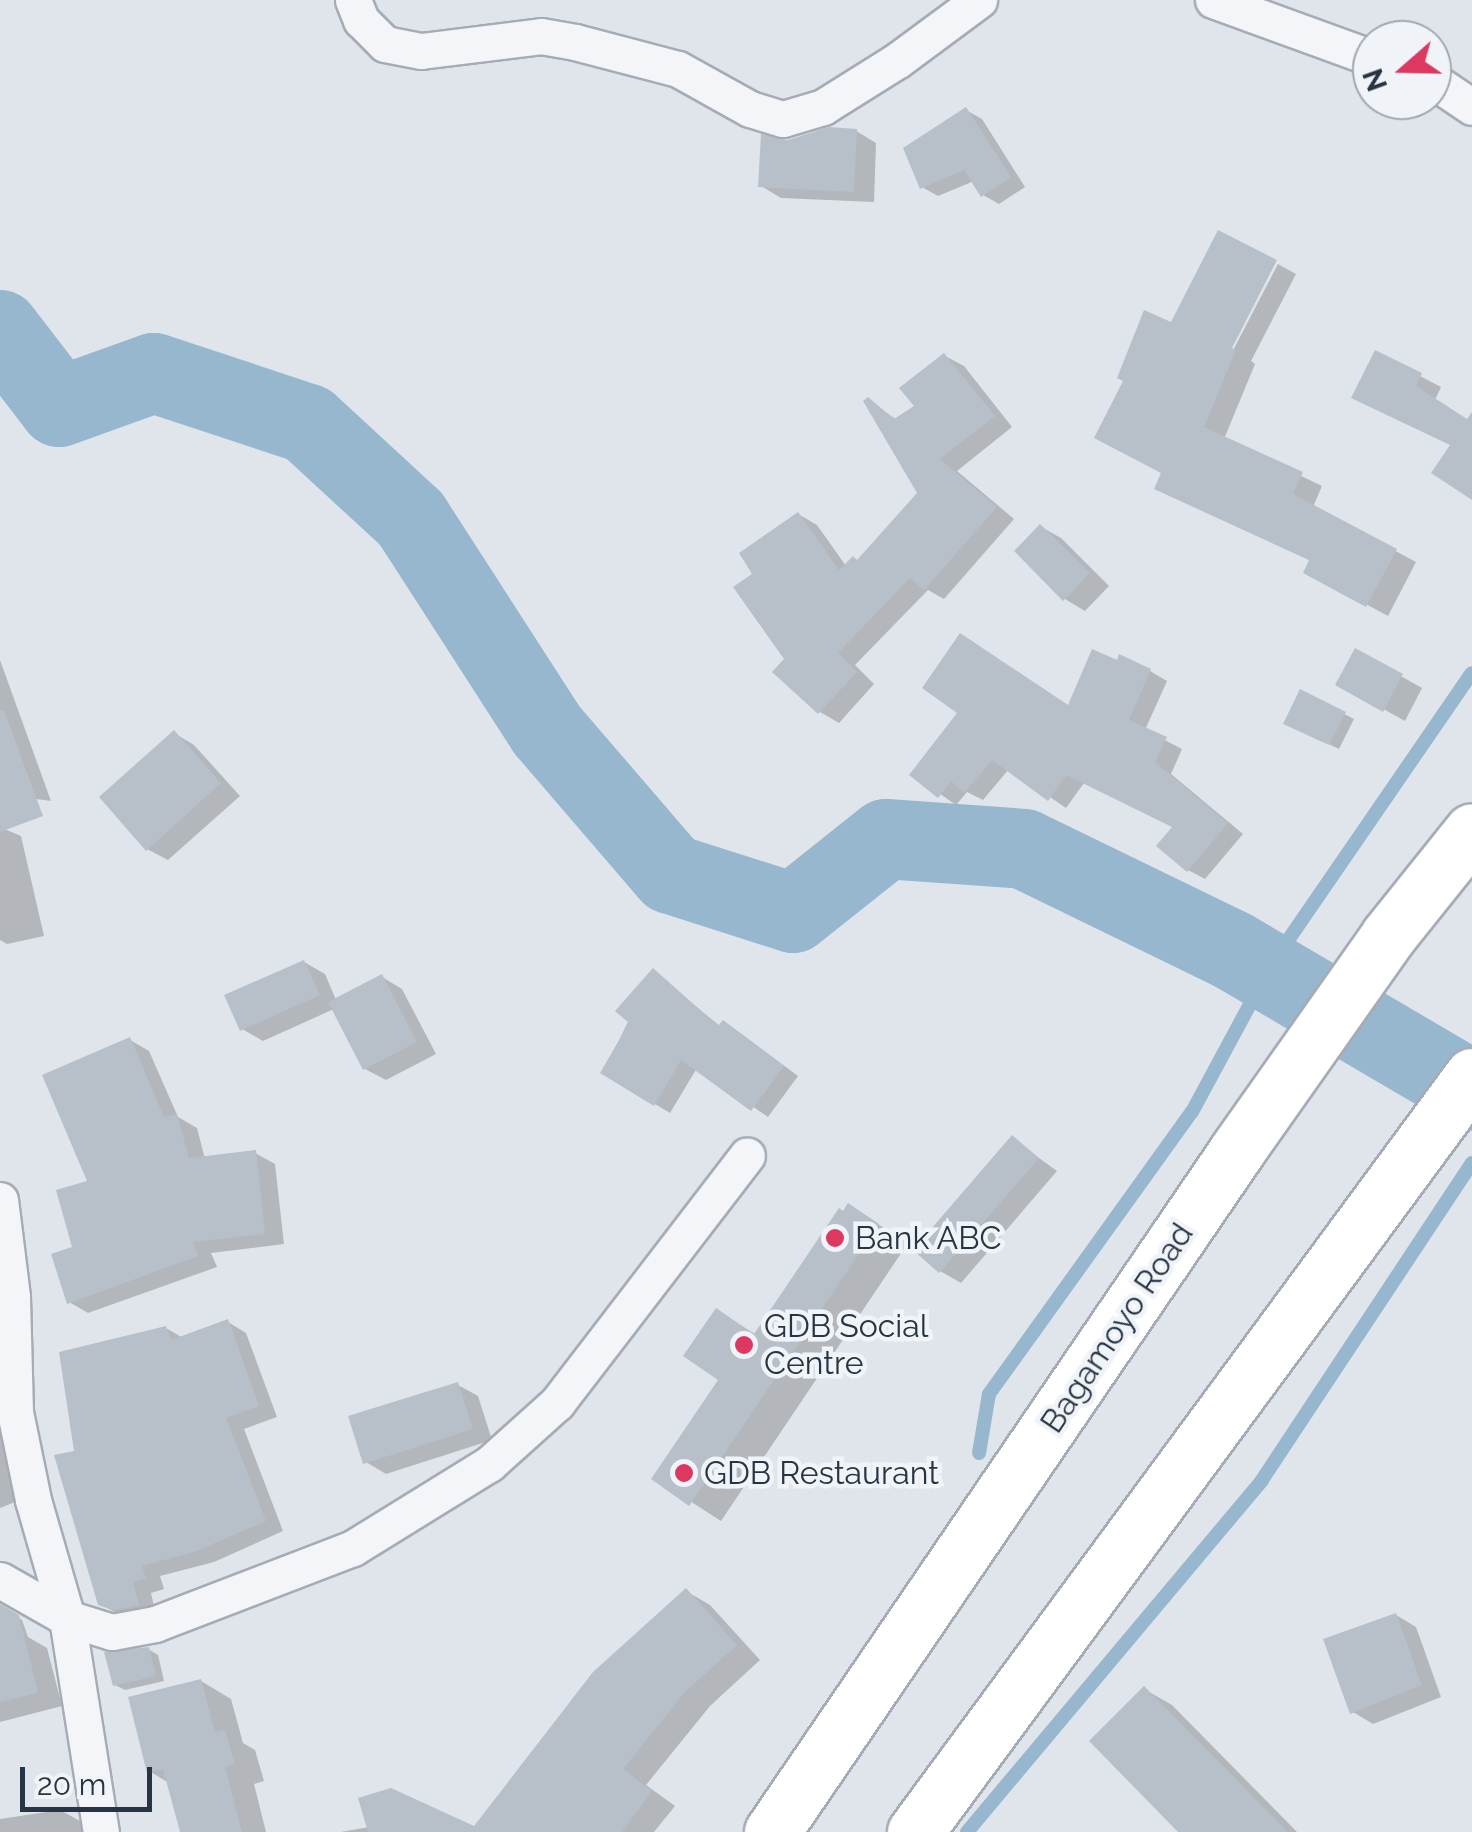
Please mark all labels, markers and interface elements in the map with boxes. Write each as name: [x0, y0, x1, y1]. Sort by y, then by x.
north arrow: [1352, 20, 1452, 120]
text: N: [1356, 64, 1394, 95]
street label: Bagamoyo Road: [1033, 1216, 1201, 1440]
place label: Bank ABC: [855, 1219, 1002, 1257]
marker: Bank ABC: [824, 1227, 846, 1249]
place label: GDB Social Centre: [764, 1308, 928, 1383]
marker: GDB Social Centre: [733, 1334, 755, 1356]
place label: GDB Restaurant: [704, 1454, 939, 1492]
marker: GDB Restaurant: [673, 1462, 695, 1484]
scale bar: [25, 1747, 158, 1809]
text: 20 m: [37, 1767, 106, 1802]

